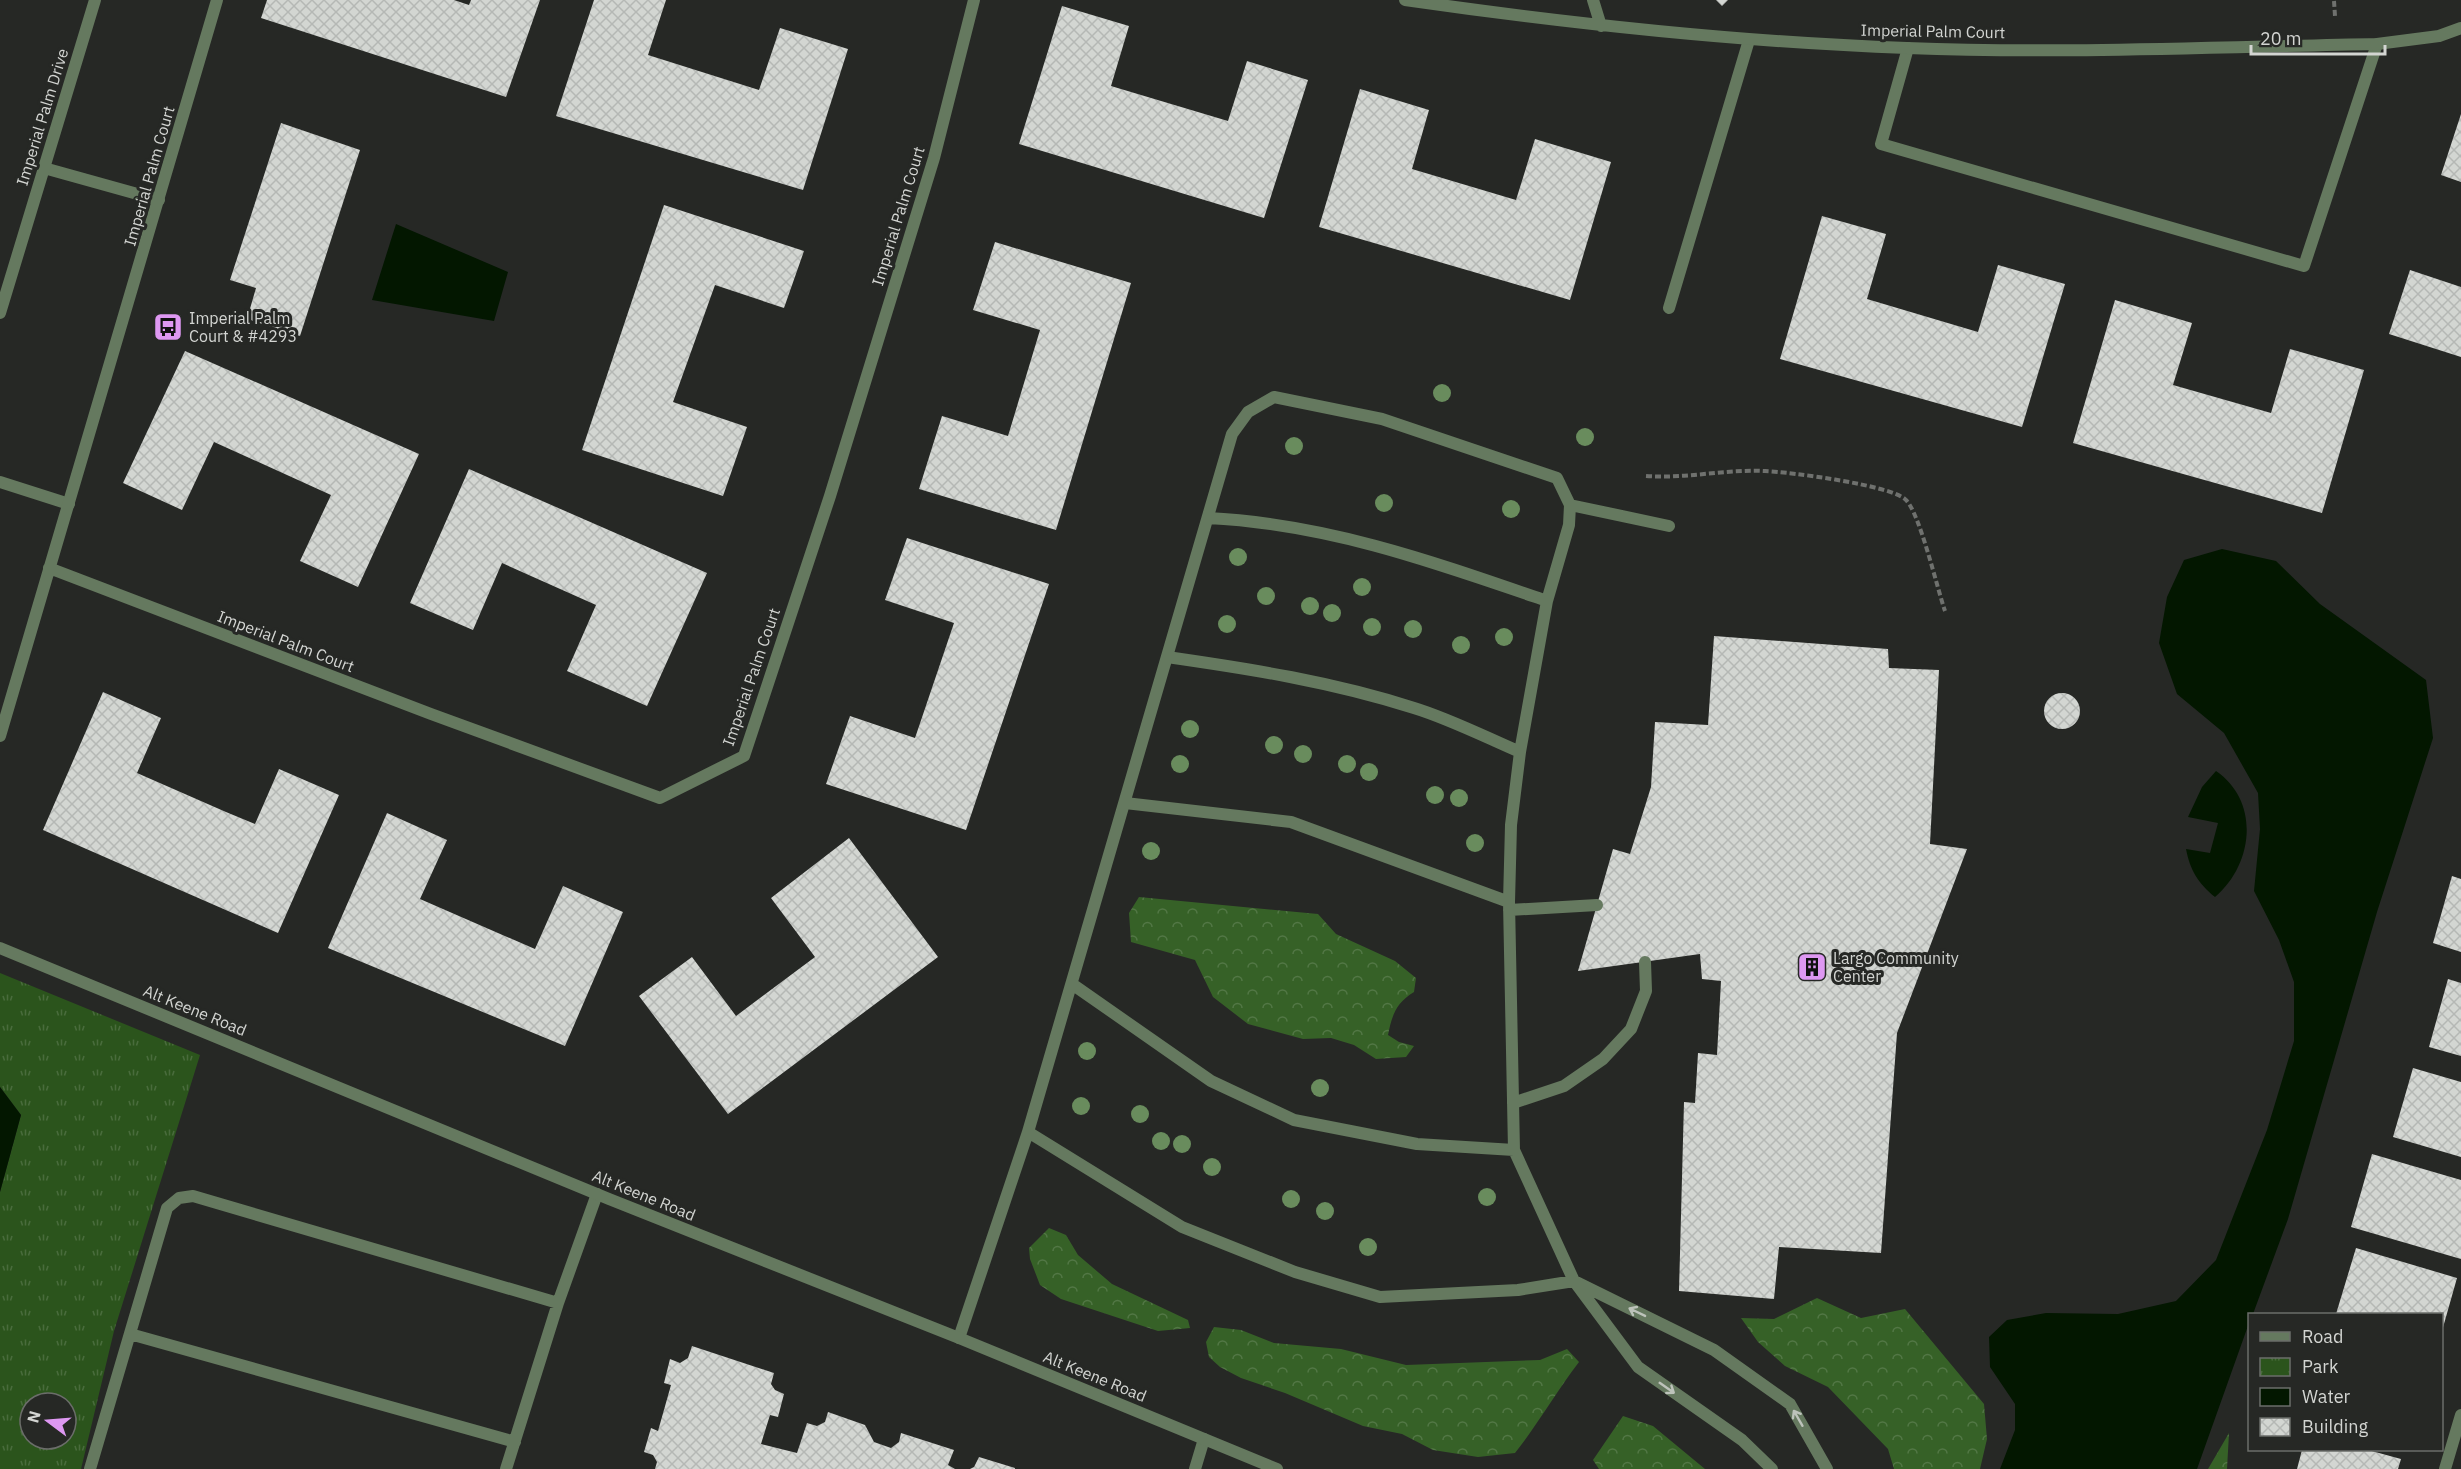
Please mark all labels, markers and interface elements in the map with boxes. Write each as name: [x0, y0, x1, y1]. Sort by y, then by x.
scale bar: [2251, 18, 2384, 56]
street label: Imperial Palm Court: [1860, 20, 2006, 42]
text: 20 m: [2260, 27, 2302, 50]
street label: Imperial Palm Drive: [12, 46, 72, 188]
street label: Imperial Palm Court: [119, 104, 179, 248]
street label: Imperial Palm Court: [867, 144, 929, 288]
place label: Imperial Palm Court & #4293: [189, 308, 297, 346]
bus stop icon: Imperial Palm Court & #4293: [152, 311, 184, 343]
street label: Imperial Palm Court: [718, 605, 784, 749]
street label: Imperial Palm Court: [215, 606, 357, 676]
place label: Largo Community Center: [1833, 948, 1959, 986]
building icon: Largo Community Center: [1796, 951, 1828, 983]
street label: Alt Keene Road: [140, 980, 250, 1040]
street label: Alt Keene Road: [589, 1165, 699, 1225]
one-way arrow: [1629, 1306, 1647, 1318]
legend: [2248, 1313, 2443, 1451]
text: Road: [2302, 1325, 2343, 1348]
street label: Alt Keene Road: [1040, 1346, 1150, 1406]
text: Park: [2302, 1355, 2339, 1378]
one-way arrow: [1658, 1382, 1674, 1394]
text: Water: [2302, 1385, 2351, 1408]
north arrow: [18, 1391, 78, 1451]
text: N: [22, 1409, 45, 1425]
one-way arrow: [1792, 1410, 1804, 1427]
text: Building: [2302, 1415, 2369, 1438]

